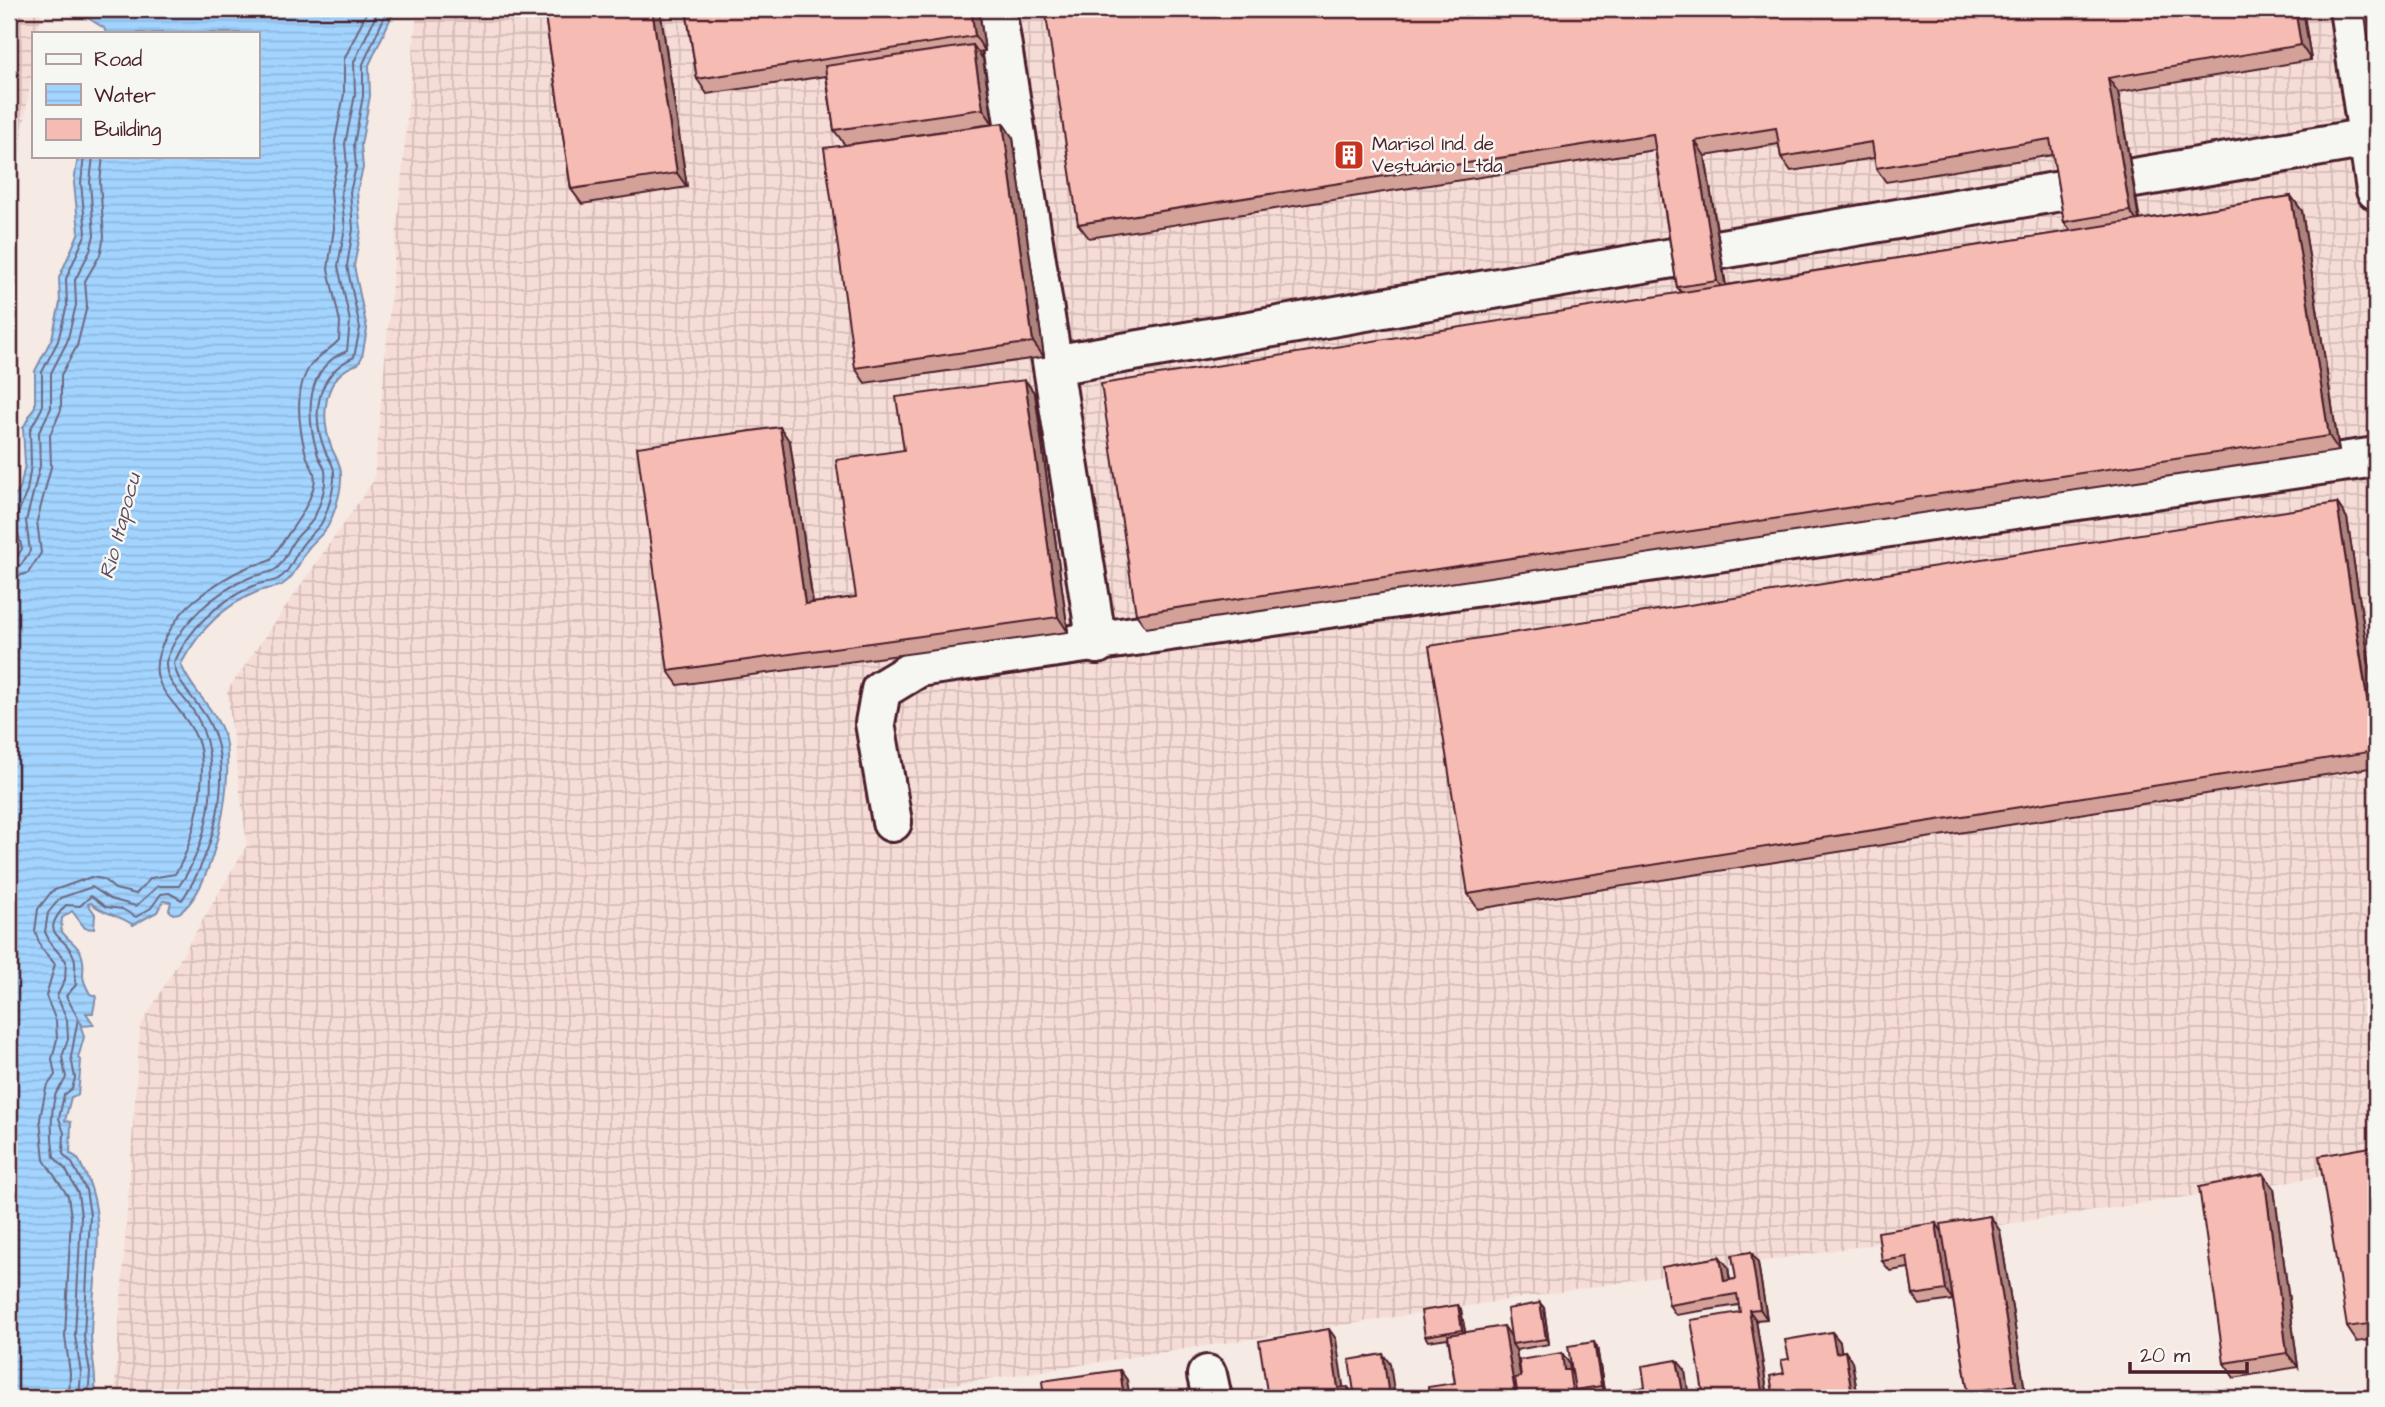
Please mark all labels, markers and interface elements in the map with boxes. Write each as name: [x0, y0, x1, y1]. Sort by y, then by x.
legend: [32, 32, 259, 158]
text: Road: [94, 45, 142, 74]
text: Water: [94, 81, 156, 110]
text: Building: [94, 115, 162, 146]
place label: Marisol Ind. de Vestuário Ltda: [1372, 131, 1503, 180]
building icon: Marisol Ind. de Vestuário Ltda: [1332, 138, 1366, 172]
water label: Rio Itapocu: [92, 469, 148, 582]
scale bar: [2130, 1330, 2247, 1374]
text: 20 m: [2140, 1341, 2191, 1370]

